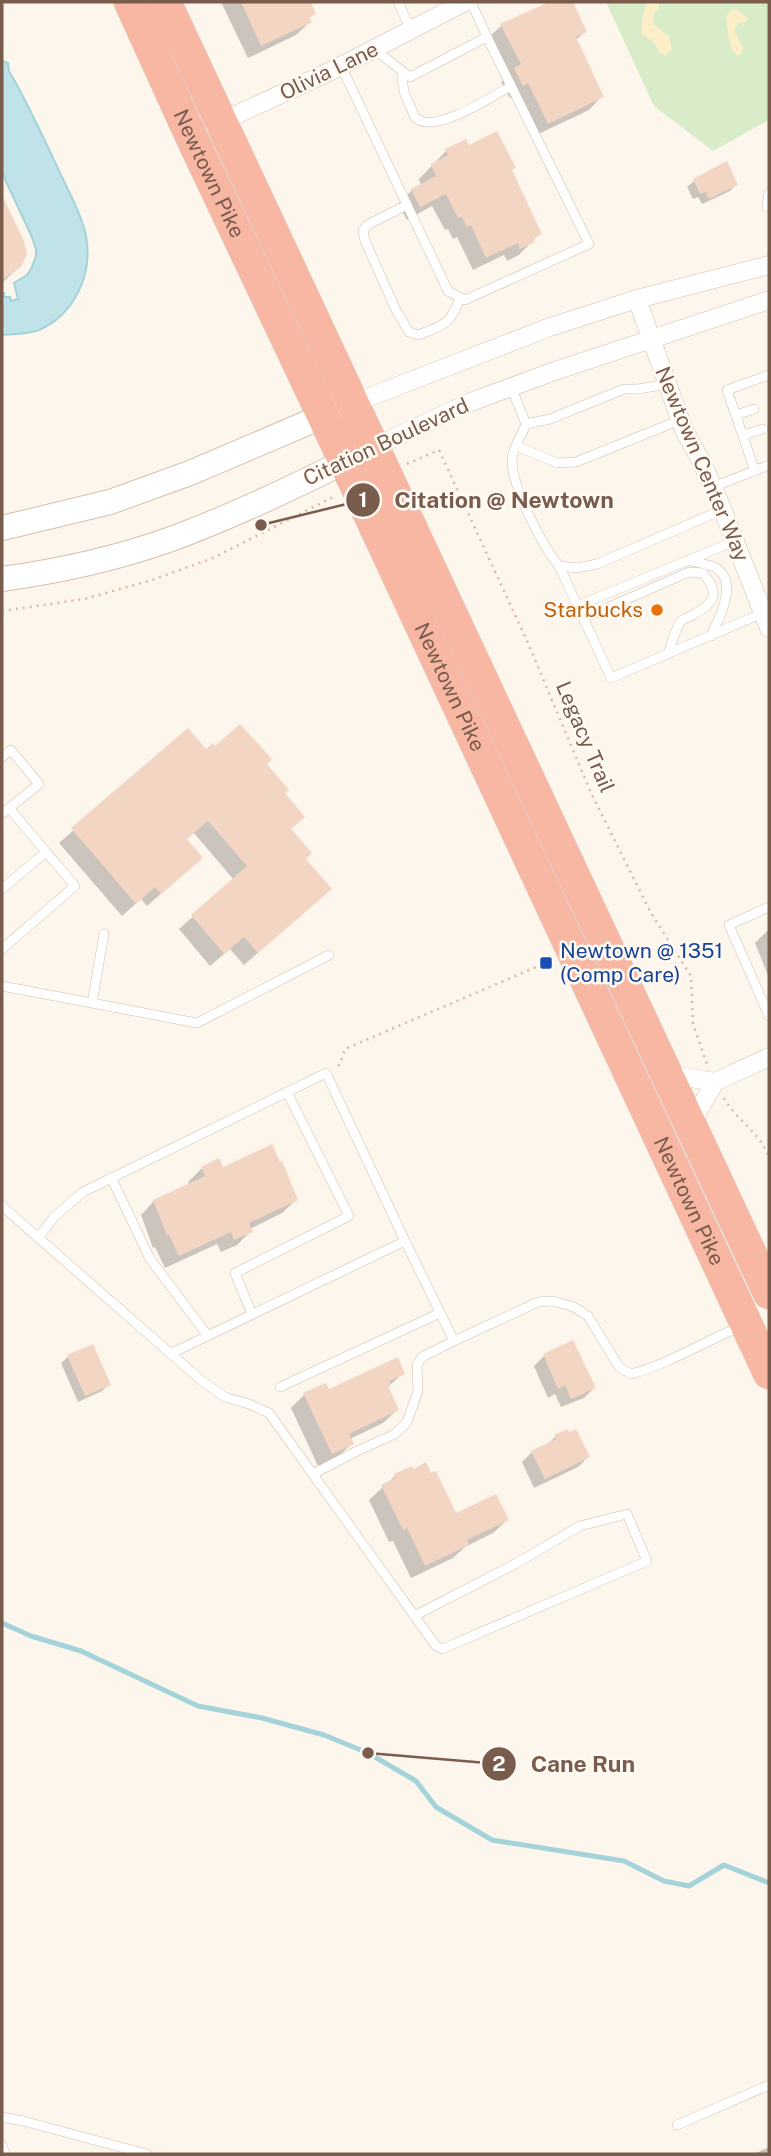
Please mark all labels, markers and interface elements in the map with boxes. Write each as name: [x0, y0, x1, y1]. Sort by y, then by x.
street label: Olivia Lane: [275, 36, 382, 105]
street label: Newtown Pike: [169, 105, 250, 242]
street label: Newtown Center Way: [650, 363, 755, 565]
street label: Citation Boulevard: [299, 392, 473, 491]
callout: Citation @ Newtown: [345, 478, 628, 522]
text: Citation @ Newtown: [394, 486, 614, 513]
text: 1: [359, 487, 368, 512]
place label: Starbucks: [543, 597, 643, 622]
marker: Starbucks: [649, 602, 665, 618]
street label: Newtown Pike: [410, 619, 491, 755]
street label: Legacy Trail: [551, 677, 620, 796]
place label: Newtown @ 1351 (Comp Care): [560, 938, 723, 987]
marker: Newtown @ 1351 (Comp Care): [538, 955, 554, 971]
street label: Newtown Pike: [649, 1133, 730, 1269]
callout: Cane Run: [482, 1742, 649, 1786]
text: Cane Run: [531, 1750, 635, 1777]
text: 2: [492, 1751, 506, 1776]

